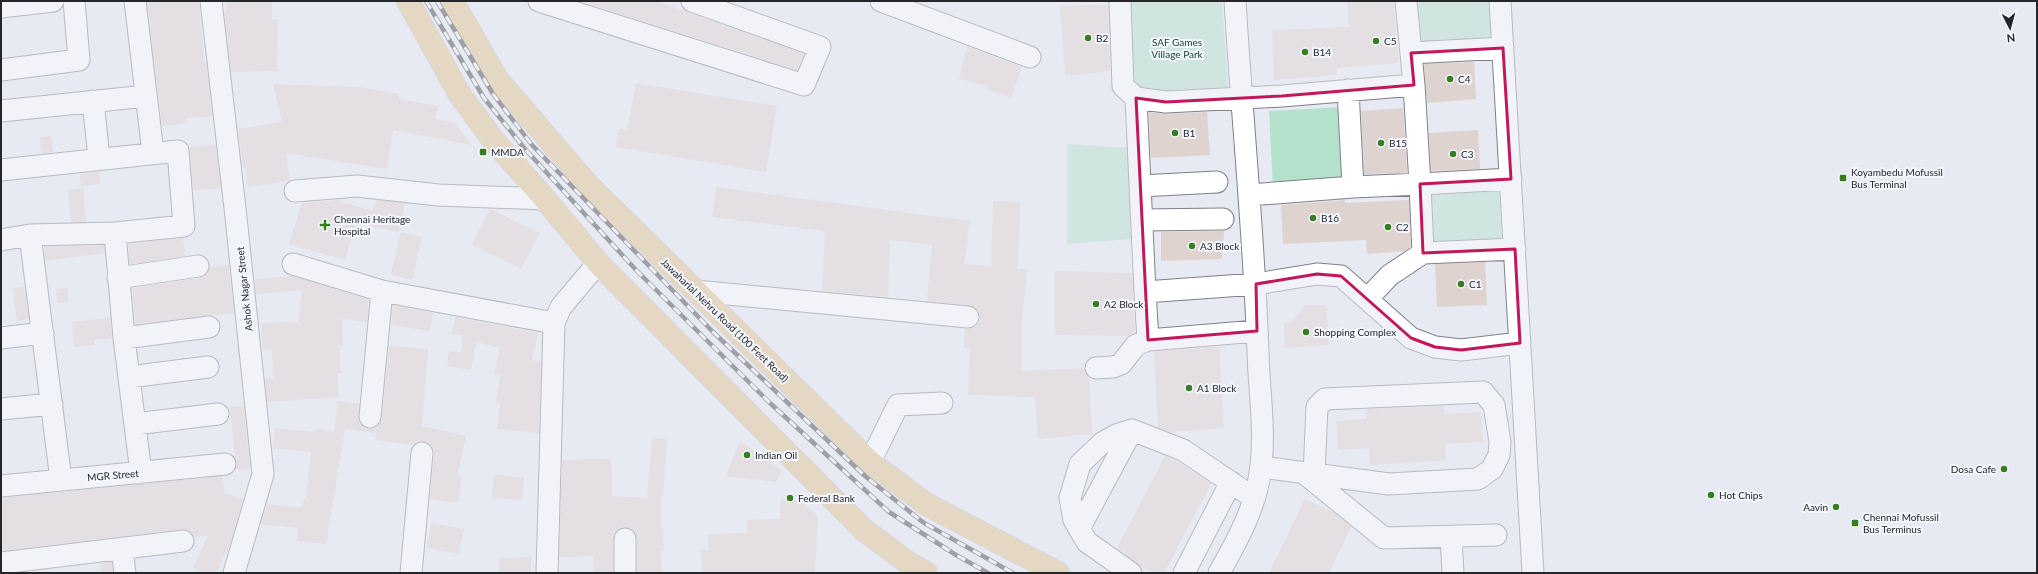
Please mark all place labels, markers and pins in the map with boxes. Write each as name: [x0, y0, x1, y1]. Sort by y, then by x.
place label: B2: [1096, 32, 1108, 44]
marker: B2: [1083, 33, 1093, 43]
place label: C5: [1384, 35, 1397, 47]
marker: C5: [1371, 36, 1381, 46]
place label: B14: [1313, 46, 1331, 58]
marker: B14: [1300, 47, 1310, 57]
place label: C4: [1458, 73, 1471, 85]
marker: C4: [1445, 74, 1455, 84]
place label: B1: [1183, 127, 1195, 139]
marker: B1: [1170, 128, 1180, 138]
place label: B15: [1389, 137, 1407, 149]
marker: B15: [1376, 138, 1386, 148]
place label: MMDA: [491, 146, 524, 158]
marker: MMDA: [478, 147, 488, 157]
place label: C3: [1461, 148, 1474, 160]
marker: C3: [1448, 149, 1458, 159]
place label: Koyambedu Mofussil Bus Terminal: [1851, 166, 1943, 190]
marker: Koyambedu Mofussil Bus Terminal: [1838, 173, 1848, 183]
place label: B16: [1321, 212, 1339, 224]
place label: Chennai Heritage Hospital: [334, 213, 410, 237]
marker: B16: [1308, 213, 1318, 223]
marker: Chennai Heritage Hospital: [319, 219, 331, 231]
place label: C2: [1396, 221, 1409, 233]
marker: C2: [1383, 222, 1393, 232]
place label: A3 Block: [1200, 240, 1240, 252]
marker: A3 Block: [1187, 241, 1197, 251]
place label: C1: [1469, 278, 1482, 290]
marker: C1: [1456, 279, 1466, 289]
place label: A2 Block: [1104, 298, 1144, 310]
marker: A2 Block: [1091, 299, 1101, 309]
place label: Shopping Complex: [1314, 326, 1396, 338]
marker: Shopping Complex: [1301, 327, 1311, 337]
place label: A1 Block: [1197, 382, 1237, 394]
marker: A1 Block: [1184, 383, 1194, 393]
place label: Indian Oil: [755, 449, 797, 461]
marker: Indian Oil: [742, 450, 752, 460]
place label: Dosa Cafe: [1951, 463, 1996, 475]
marker: Dosa Cafe: [1999, 464, 2009, 474]
place label: Hot Chips: [1719, 489, 1763, 501]
marker: Hot Chips: [1706, 490, 1716, 500]
place label: Federal Bank: [798, 492, 856, 504]
marker: Federal Bank: [785, 493, 795, 503]
place label: Aavin: [1803, 501, 1828, 513]
marker: Aavin: [1831, 502, 1841, 512]
place label: Chennai Mofussil Bus Terminus: [1863, 511, 1939, 535]
marker: Chennai Mofussil Bus Terminus: [1850, 518, 1860, 528]

